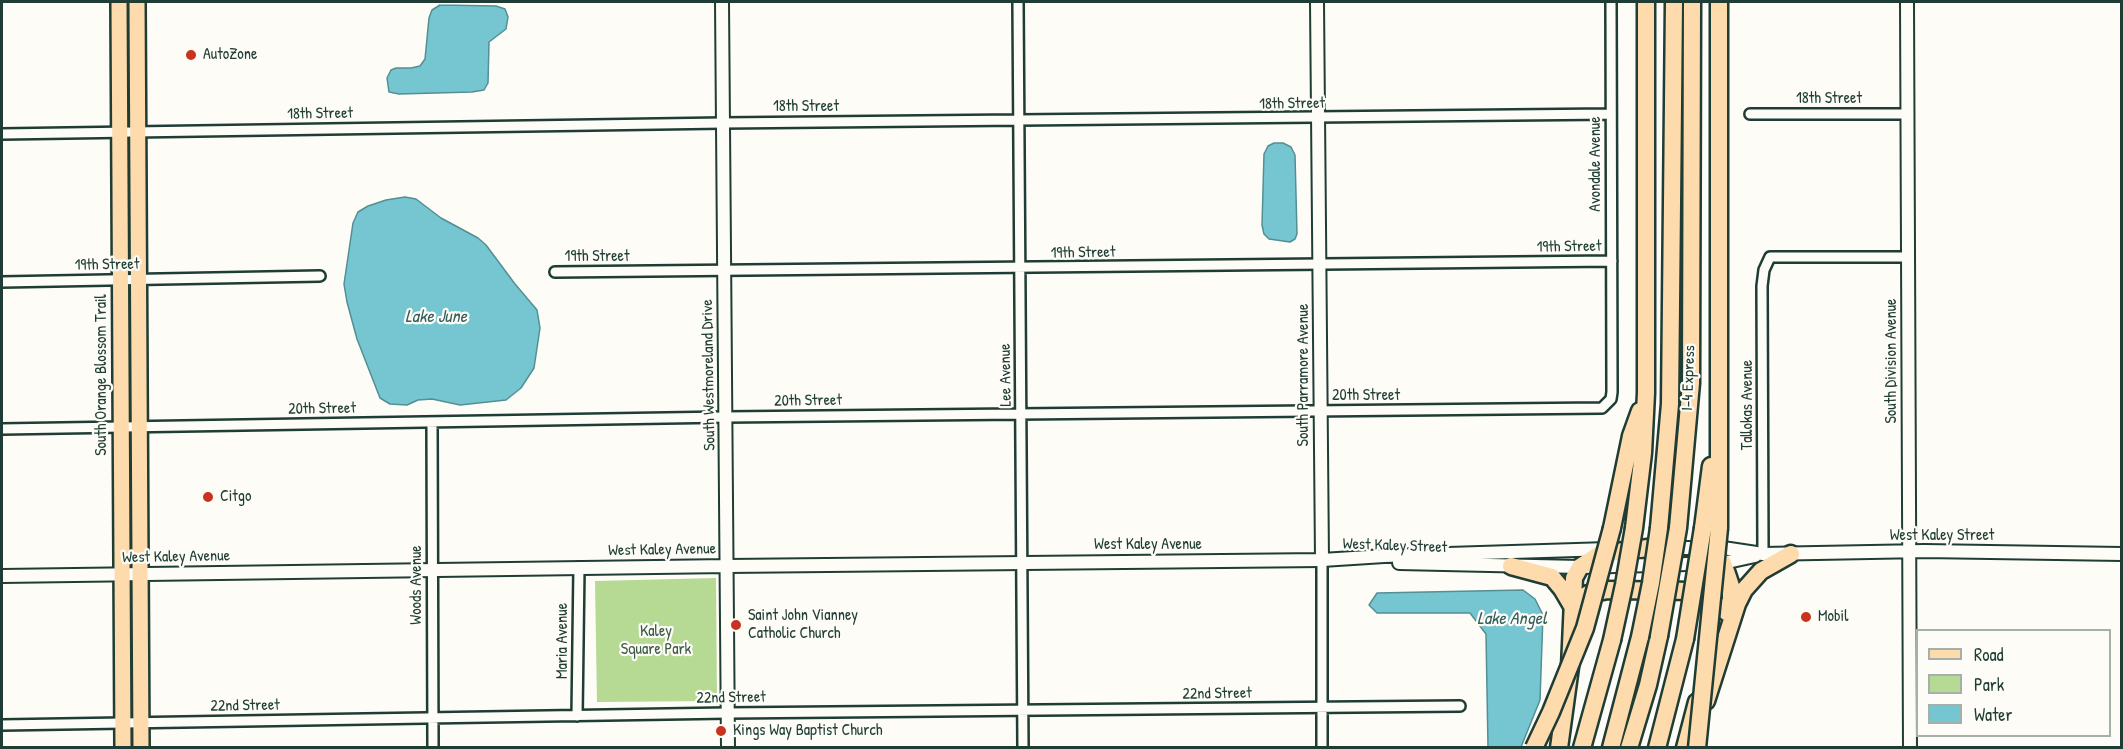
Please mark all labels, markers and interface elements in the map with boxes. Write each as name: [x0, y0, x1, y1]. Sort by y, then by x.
place label: AutoZone: [203, 45, 257, 65]
marker: AutoZone: [184, 48, 198, 62]
street label: 18th Street: [1796, 89, 1862, 109]
street label: 18th Street: [1259, 94, 1325, 114]
street label: 18th Street: [773, 97, 839, 117]
street label: 18th Street: [287, 104, 353, 124]
street label: Avondale Avenue: [1586, 116, 1606, 212]
street label: 19th Street: [1536, 237, 1602, 257]
street label: 19th Street: [1050, 243, 1116, 263]
street label: 19th Street: [565, 247, 629, 267]
street label: 19th Street: [74, 255, 140, 275]
street label: South Orange Blossom Trail: [92, 294, 112, 456]
street label: South Westmoreland Drive: [698, 299, 720, 451]
street label: South Division Avenue: [1882, 299, 1902, 423]
street label: South Parramore Avenue: [1294, 304, 1314, 446]
water label: Lake June: [405, 306, 467, 328]
street label: Lee Avenue: [996, 343, 1016, 407]
street label: I-4 Express: [1678, 345, 1700, 411]
street label: Tallokas Avenue: [1738, 360, 1758, 450]
street label: 20th Street: [1332, 386, 1400, 406]
street label: 20th Street: [774, 391, 842, 411]
street label: 20th Street: [288, 399, 356, 419]
place label: Citgo: [220, 487, 251, 507]
marker: Citgo: [201, 490, 215, 504]
street label: West Kaley Street: [1890, 526, 1994, 546]
street label: West Kaley Avenue: [1094, 535, 1202, 555]
street label: West Kaley Street: [1342, 535, 1448, 557]
street label: West Kaley Avenue: [608, 539, 716, 561]
street label: Woods Avenue: [407, 545, 427, 625]
street label: West Kaley Avenue: [122, 546, 230, 568]
street label: Maria Avenue: [553, 603, 573, 679]
place label: Saint John Vianney Catholic Church: [748, 606, 858, 644]
place label: Mobil: [1818, 607, 1848, 627]
water label: Lake Angel: [1477, 608, 1547, 630]
marker: Mobil: [1799, 610, 1813, 624]
marker: Saint John Vianney Catholic Church: [729, 618, 743, 632]
park label: Kaley Square Park: [621, 622, 691, 660]
legend: [1916, 629, 2111, 737]
text: Road: [1974, 642, 2004, 667]
text: Park: [1974, 672, 2004, 697]
street label: 22nd Street: [1182, 684, 1252, 704]
street label: 22nd Street: [696, 688, 766, 708]
street label: 22nd Street: [210, 696, 280, 716]
text: Water: [1974, 702, 2012, 727]
place label: Kings Way Baptist Church: [733, 721, 882, 741]
marker: Kings Way Baptist Church: [714, 724, 728, 738]

